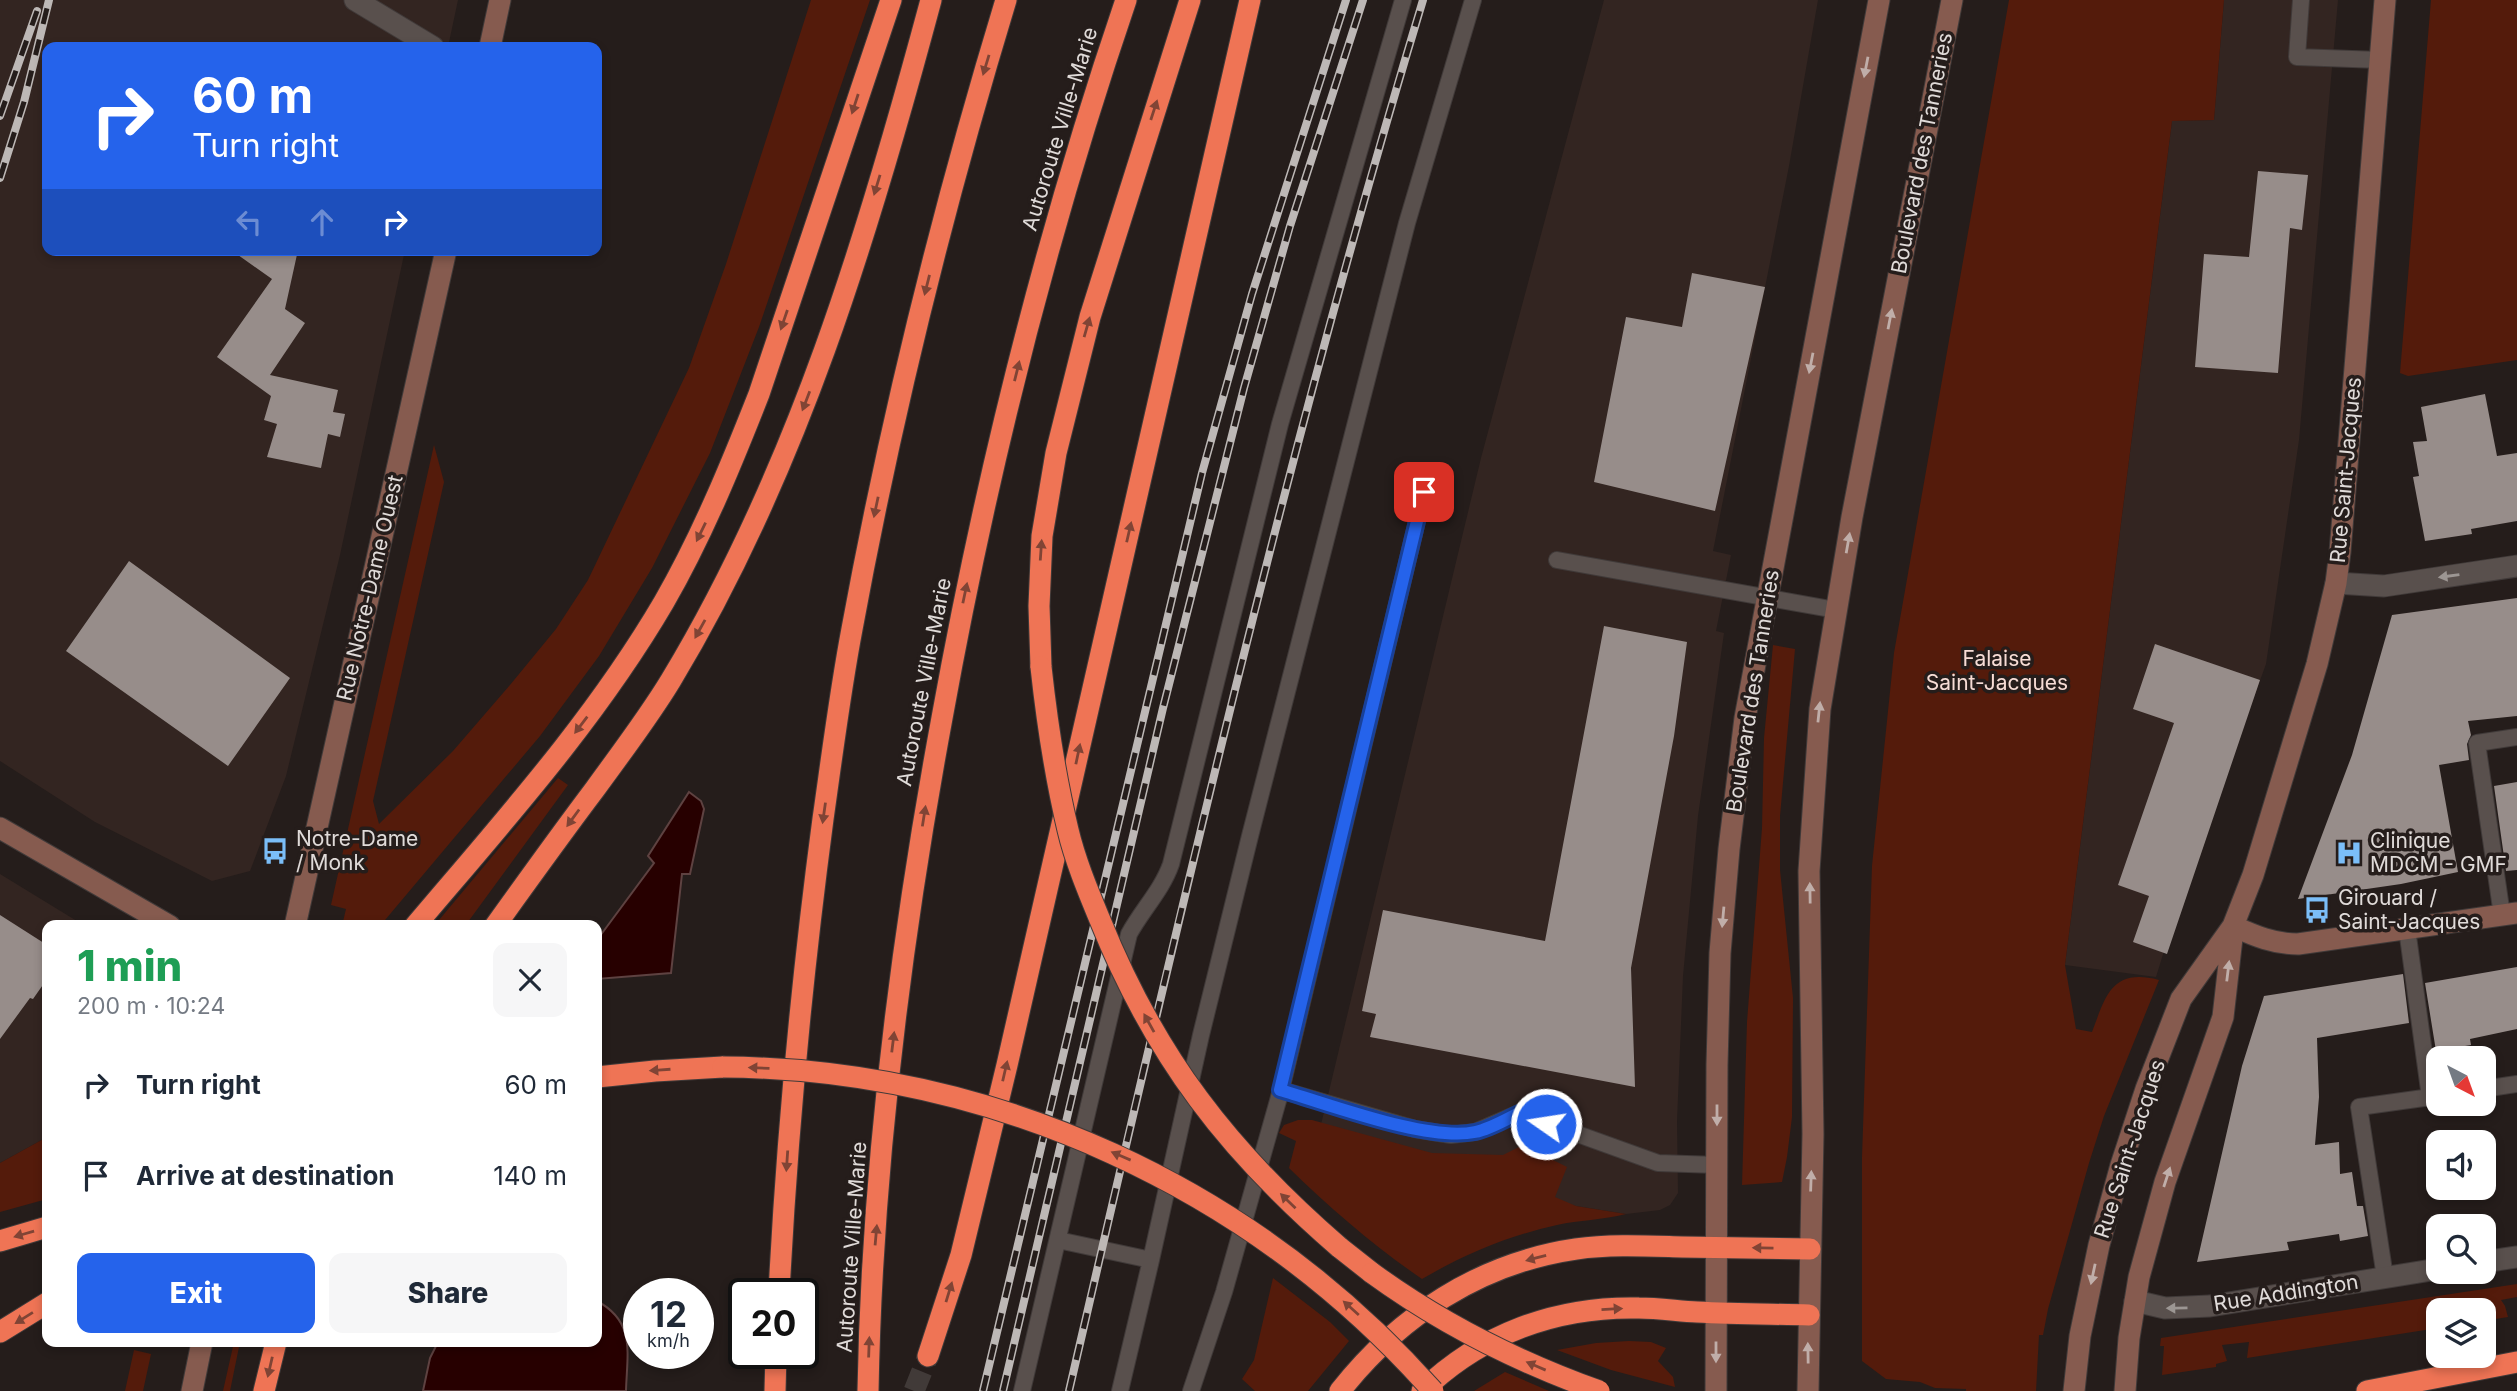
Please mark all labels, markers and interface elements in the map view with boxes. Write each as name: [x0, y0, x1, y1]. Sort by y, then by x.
street label: Autoroute Ville-Marie: [1017, 24, 1102, 234]
street label: Boulevard des Tanneries: [1886, 30, 1957, 276]
one-way arrow: [980, 55, 991, 76]
one-way arrow: [1861, 56, 1872, 78]
text: 60 m: [192, 66, 313, 125]
icon: right: [77, 70, 168, 161]
one-way arrow: [849, 94, 860, 115]
one-way arrow: [1149, 99, 1160, 120]
text: Turn right: [192, 126, 339, 165]
one-way arrow: [872, 175, 882, 196]
icon: left: [230, 203, 268, 241]
icon: ahead: [303, 203, 341, 241]
icon: right: [376, 203, 414, 241]
one-way arrow: [921, 274, 932, 296]
one-way arrow: [1885, 308, 1896, 330]
one-way arrow: [778, 310, 789, 331]
one-way arrow: [1082, 316, 1093, 338]
one-way arrow: [1805, 352, 1816, 374]
one-way arrow: [1012, 360, 1023, 382]
street label: Rue Saint-Jacques: [2325, 376, 2366, 564]
one-way arrow: [801, 391, 812, 412]
pin: [1394, 462, 1454, 522]
street label: Rue Notre-Dame Ouest: [331, 472, 408, 703]
icon: arrive: [1405, 473, 1443, 511]
one-way arrow: [871, 496, 882, 518]
one-way arrow: [1123, 521, 1134, 543]
one-way arrow: [695, 522, 706, 542]
one-way arrow: [1842, 531, 1853, 553]
one-way arrow: [1036, 539, 1047, 561]
street label: Boulevard des Tanneries: [1721, 568, 1784, 814]
one-way arrow: [2438, 571, 2460, 582]
street label: Autoroute Ville-Marie: [891, 576, 956, 788]
one-way arrow: [960, 582, 971, 604]
one-way arrow: [694, 619, 706, 639]
park label: Falaise Saint-Jacques: [1926, 646, 2068, 695]
one-way arrow: [1814, 701, 1825, 723]
one-way arrow: [575, 716, 589, 734]
one-way arrow: [1072, 743, 1083, 765]
one-way arrow: [818, 802, 829, 824]
one-way arrow: [919, 805, 930, 827]
one-way arrow: [567, 809, 581, 827]
place label: Notre-Dame / Monk: [296, 826, 418, 875]
place label: Clinique MDCM - GMF: [2370, 828, 2507, 877]
bus stop icon: Notre-Dame / Monk: [260, 836, 290, 866]
hospital icon: Clinique MDCM - GMF: [2334, 838, 2364, 868]
one-way arrow: [1804, 882, 1816, 904]
place label: Girouard / Saint-Jacques: [2338, 885, 2480, 934]
bus stop icon: Girouard / Saint-Jacques: [2302, 895, 2332, 925]
one-way arrow: [1717, 906, 1728, 928]
text: 1 min: [77, 940, 182, 991]
button: close: [493, 943, 567, 1017]
one-way arrow: [2223, 960, 2234, 982]
text: 200 m · 10:24: [77, 992, 225, 1020]
one-way arrow: [1143, 1013, 1155, 1032]
one-way arrow: [888, 1030, 899, 1052]
north arrow: [2426, 1046, 2496, 1116]
map controls: [2426, 1046, 2496, 1368]
street label: Rue Saint-Jacques: [2089, 1056, 2170, 1241]
one-way arrow: [1000, 1060, 1011, 1082]
one-way arrow: [748, 1062, 770, 1073]
one-way arrow: [649, 1065, 671, 1076]
icon: right: [77, 1066, 115, 1104]
text: Turn right: [136, 1069, 261, 1100]
text: 60 m: [504, 1069, 567, 1100]
position arrow: [1509, 1087, 1583, 1161]
one-way arrow: [1711, 1104, 1723, 1126]
button: sound: [2426, 1130, 2496, 1200]
street label: Autoroute Ville-Marie: [832, 1141, 871, 1353]
one-way arrow: [781, 1150, 792, 1172]
one-way arrow: [1110, 1151, 1131, 1162]
icon: arrive: [77, 1157, 115, 1195]
text: Arrive at destination: [136, 1160, 395, 1191]
text: 140 m: [493, 1160, 567, 1191]
one-way arrow: [2162, 1166, 2173, 1187]
one-way arrow: [1806, 1169, 1817, 1191]
one-way arrow: [1280, 1194, 1297, 1210]
button: search: [2426, 1214, 2496, 1284]
one-way arrow: [871, 1223, 882, 1245]
one-way arrow: [13, 1230, 34, 1240]
one-way arrow: [1751, 1242, 1773, 1254]
button: Exit: [77, 1253, 315, 1333]
button: Share: [329, 1253, 567, 1333]
one-way arrow: [1525, 1253, 1546, 1263]
one-way arrow: [2087, 1263, 2098, 1285]
street label: Rue Addington: [2212, 1269, 2360, 1316]
speed limit sign: 20: [728, 1278, 819, 1369]
one-way arrow: [945, 1281, 955, 1302]
text: 12: [650, 1293, 687, 1335]
button: layers: [2426, 1298, 2496, 1368]
one-way arrow: [1343, 1300, 1360, 1316]
one-way arrow: [2165, 1302, 2187, 1314]
one-way arrow: [1602, 1303, 1624, 1314]
one-way arrow: [14, 1311, 33, 1324]
text: km/h: [647, 1330, 690, 1351]
one-way arrow: [864, 1336, 875, 1358]
one-way arrow: [1710, 1341, 1722, 1363]
one-way arrow: [1802, 1342, 1814, 1364]
one-way arrow: [264, 1356, 275, 1378]
one-way arrow: [1526, 1360, 1546, 1372]

